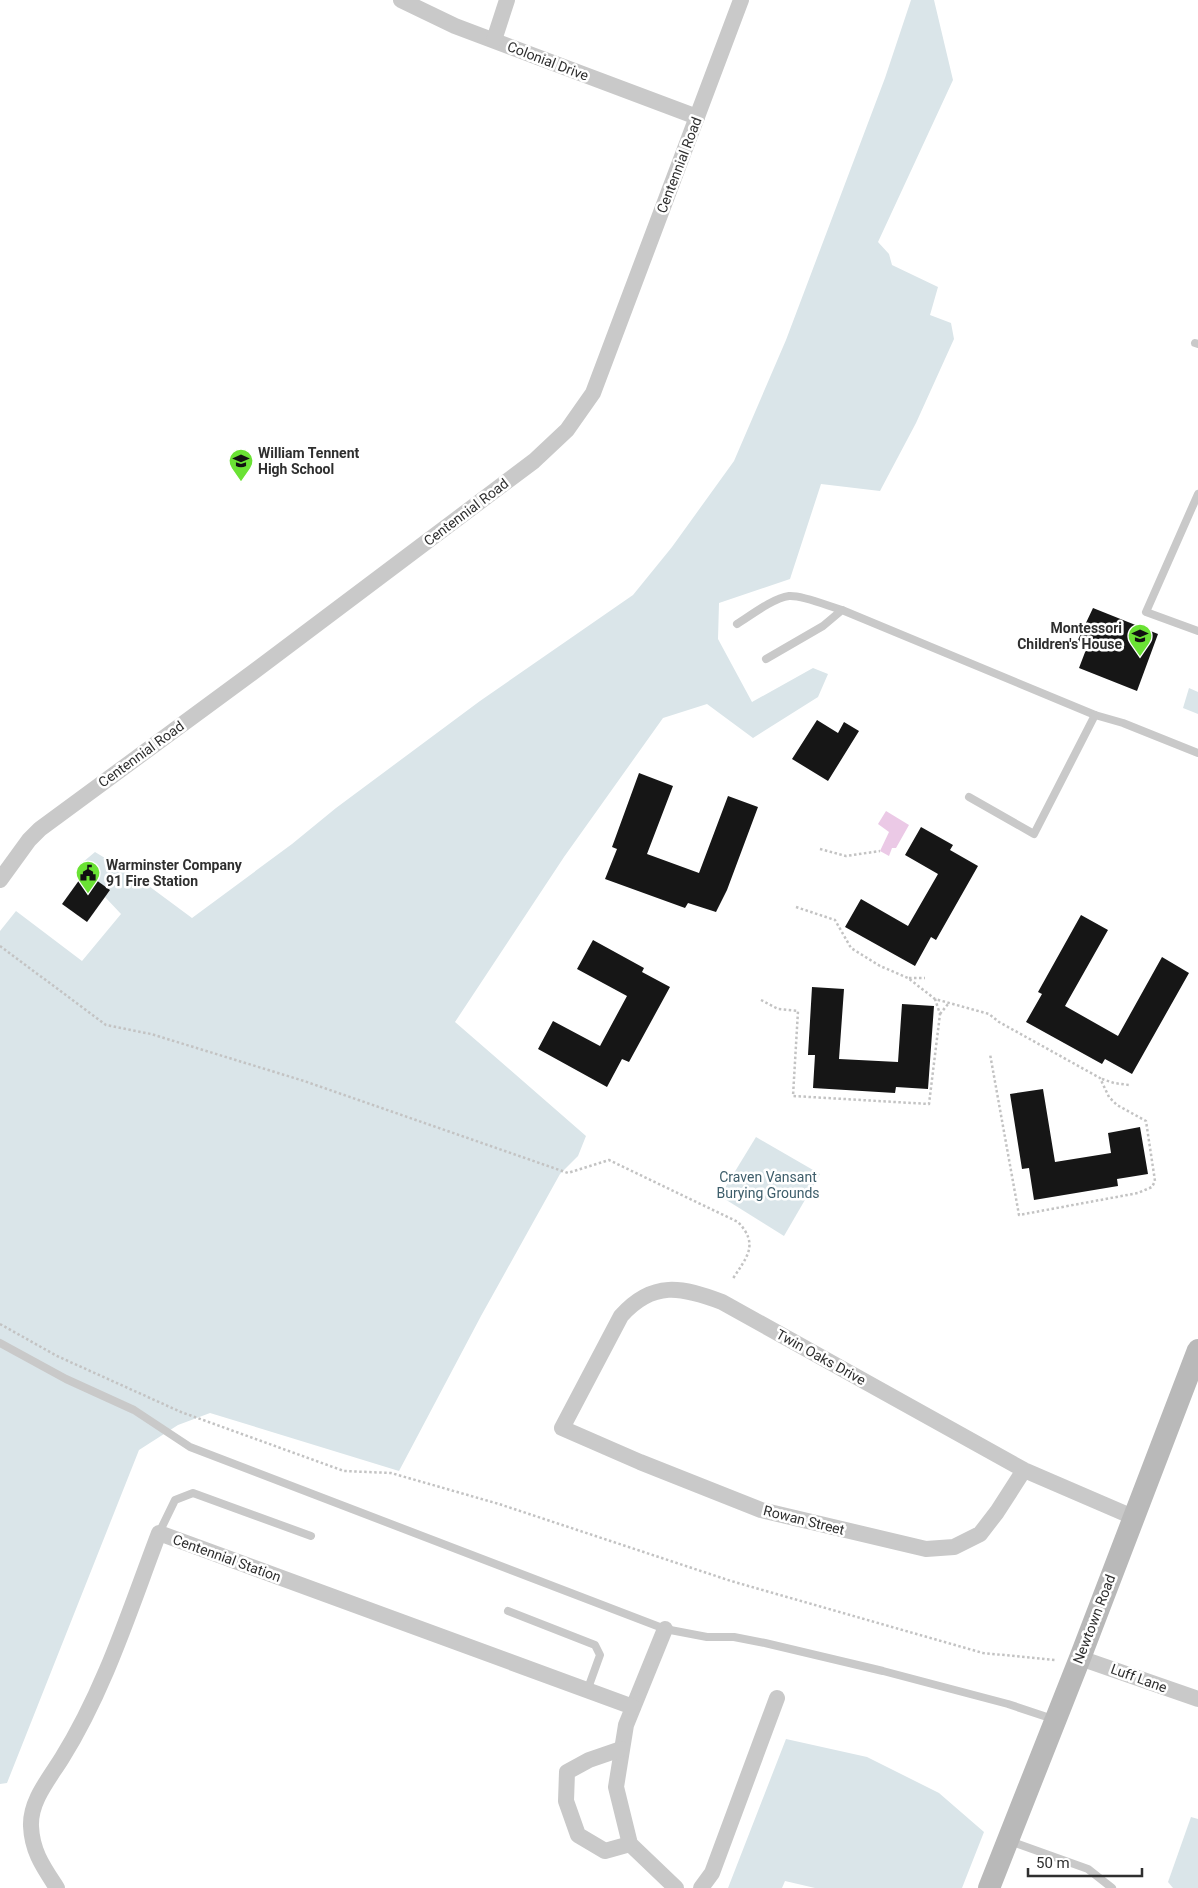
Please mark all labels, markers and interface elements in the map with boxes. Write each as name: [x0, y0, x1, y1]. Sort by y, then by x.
street label: Colonial Drive: [505, 38, 591, 84]
street label: Centennial Road: [653, 115, 705, 215]
place label: William Tennent High School: [258, 445, 360, 477]
school or university icon: William Tennent High School: [228, 448, 254, 482]
street label: Centennial Road: [421, 475, 511, 549]
place label: Montessori Children's House: [1017, 620, 1122, 652]
school or university icon: Montessori Children's House: [1127, 623, 1153, 657]
street label: Centennial Road: [95, 718, 187, 790]
place label: Warminster Company 91 Fire Station: [106, 857, 243, 889]
public building icon: Warminster Company 91 Fire Station: [75, 860, 101, 894]
park label: Craven Vansant Burying Grounds: [716, 1169, 820, 1201]
street label: Twin Oaks Drive: [774, 1326, 868, 1388]
street label: Rowan Street: [762, 1502, 847, 1538]
street label: Centennial Station: [171, 1531, 283, 1585]
street label: Newtown Road: [1070, 1572, 1118, 1666]
street label: Luff Lane: [1109, 1660, 1169, 1696]
scale bar: [1028, 1846, 1142, 1878]
text: 50 m: [1036, 1854, 1070, 1872]

